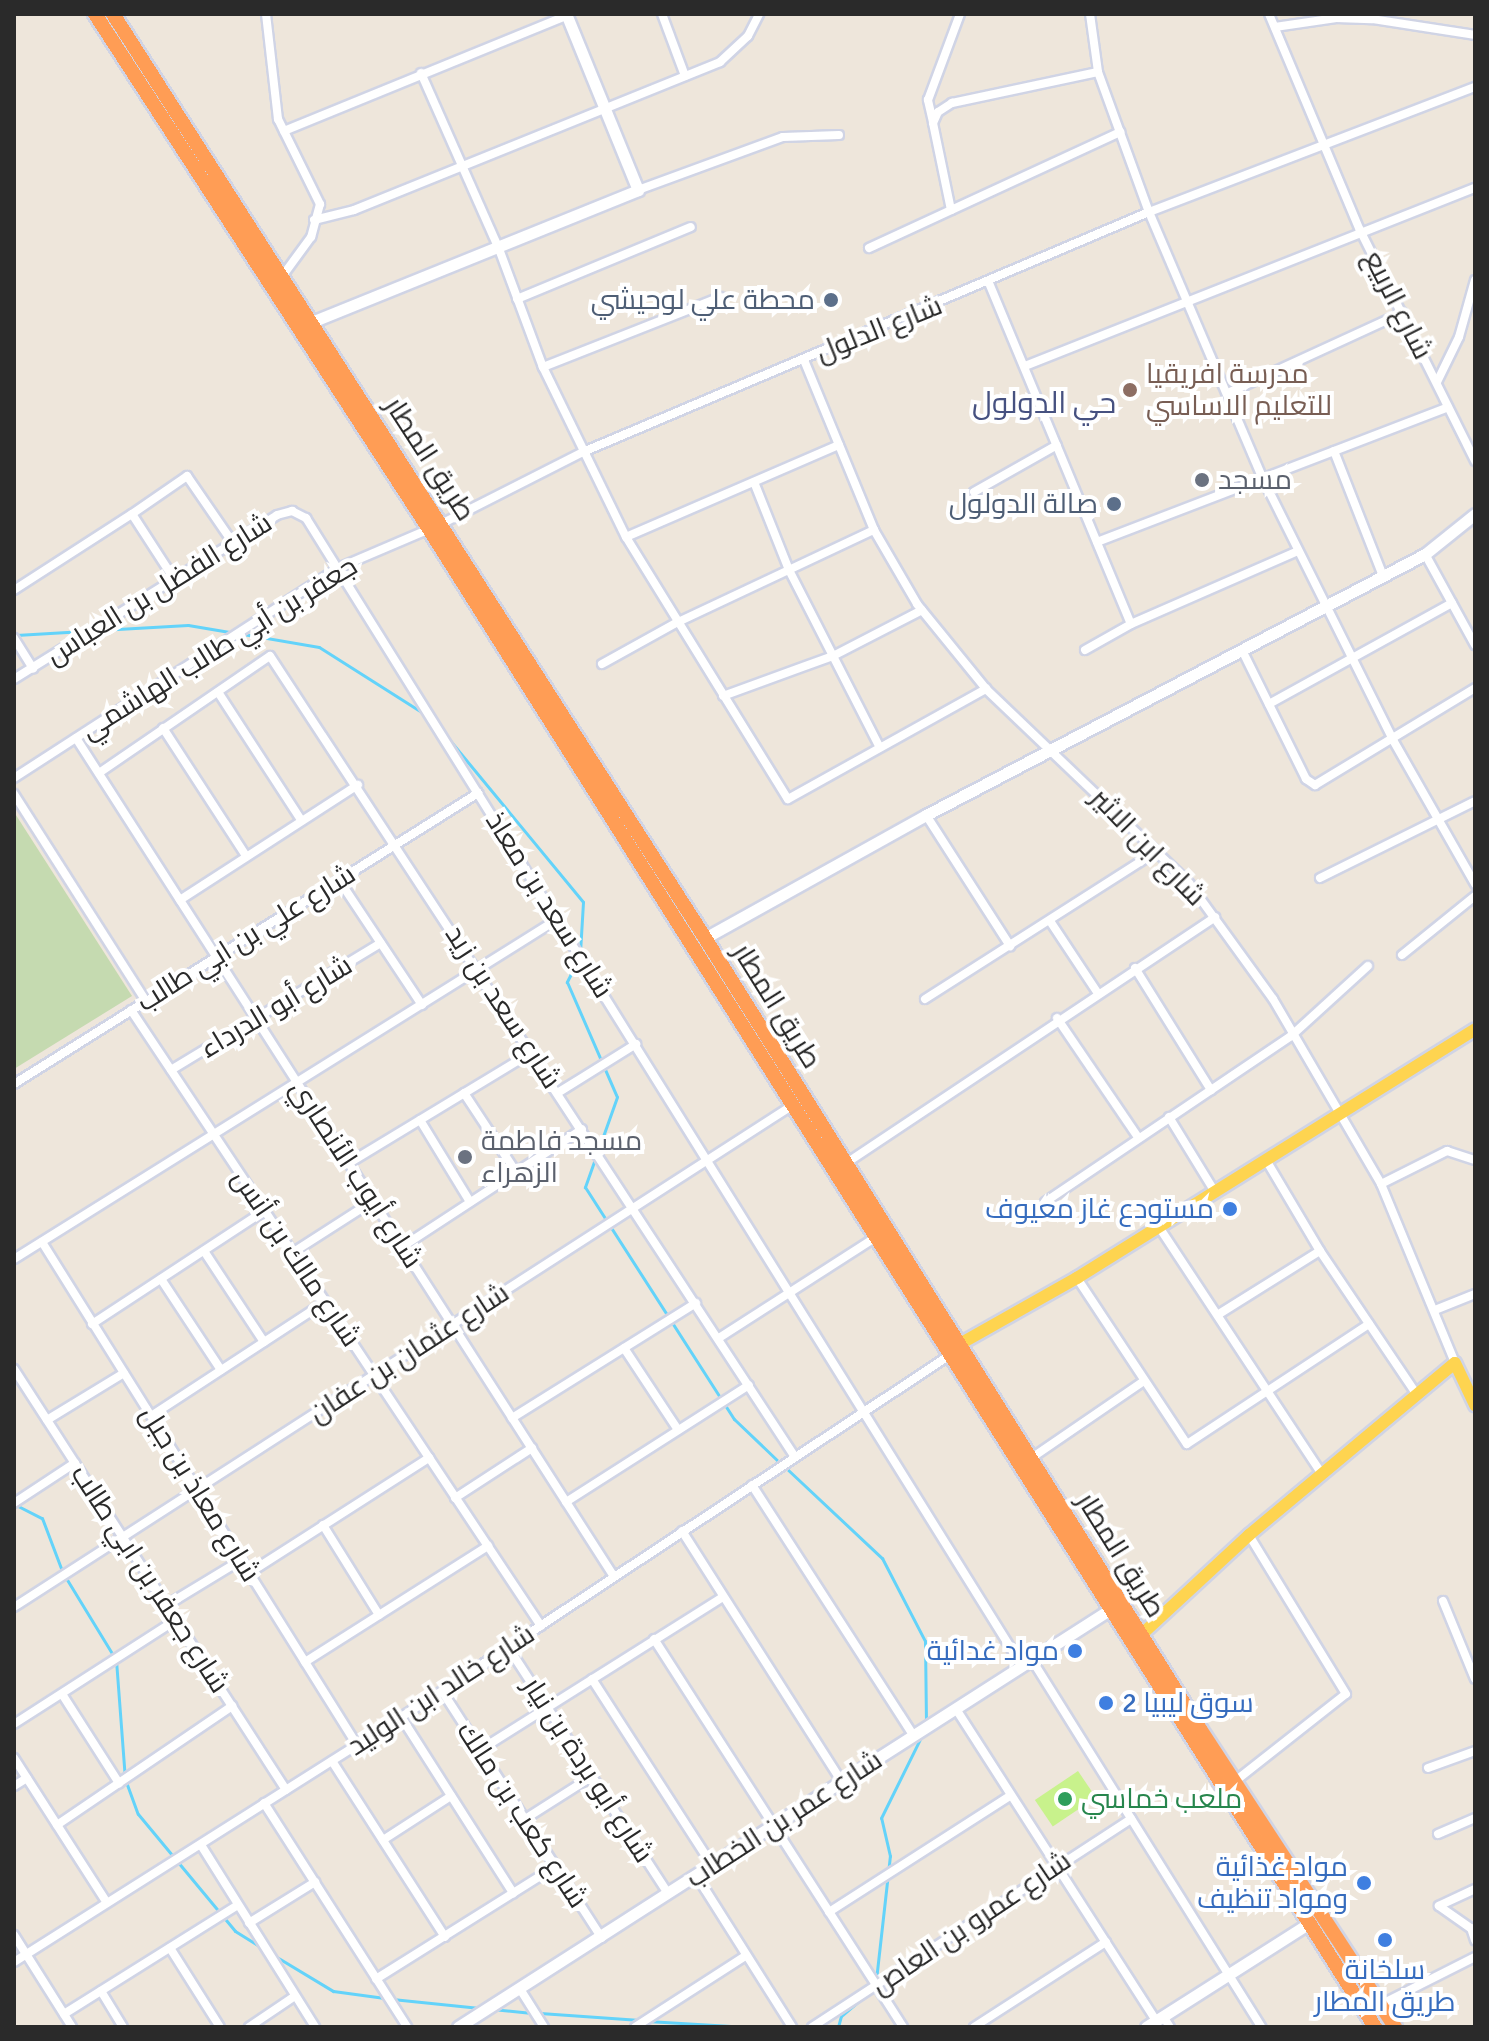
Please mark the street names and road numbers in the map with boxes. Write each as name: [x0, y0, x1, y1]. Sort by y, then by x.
street label: شارع الربيع: [1356, 245, 1440, 365]
street label: شارع الدلول: [811, 288, 947, 370]
street label: طريق المطار: [378, 391, 482, 527]
street label: شارع الفضل بن العباس: [40, 506, 278, 672]
street label: جعفر بن أبي طالب الهاشمي: [75, 549, 363, 747]
street label: شارع ابن الاثير: [1084, 781, 1212, 913]
street label: شارع سعد بن معاذ: [478, 806, 620, 1004]
street label: شارع علي بن ابي طالب: [131, 857, 361, 1019]
street label: شارع سعد بن زيد: [438, 919, 568, 1095]
street label: طريق المطار: [725, 937, 829, 1075]
street label: شارع أبو الدرداء: [194, 948, 358, 1066]
street label: شارع أيوب الأنصاري: [283, 1074, 429, 1274]
street label: شارع مالك بن أنس: [224, 1163, 368, 1353]
street label: شارع عثمان بن عفان: [303, 1276, 515, 1430]
street label: شارع معاذ بن جبل: [133, 1400, 267, 1588]
street label: شارع جعفر بن ابي طالب: [64, 1459, 236, 1699]
street label: طريق المطار: [1069, 1486, 1173, 1624]
street label: شارع خالد ابن الوليد: [341, 1617, 541, 1763]
street label: شارع أبو بردة بن نيار: [516, 1671, 660, 1869]
street label: شارع كعب بن مالك: [449, 1716, 595, 1914]
street label: شارع عمر بن الخطاب: [680, 1743, 888, 1895]
street label: شارع عمرو بن العاص: [865, 1844, 1077, 2002]

